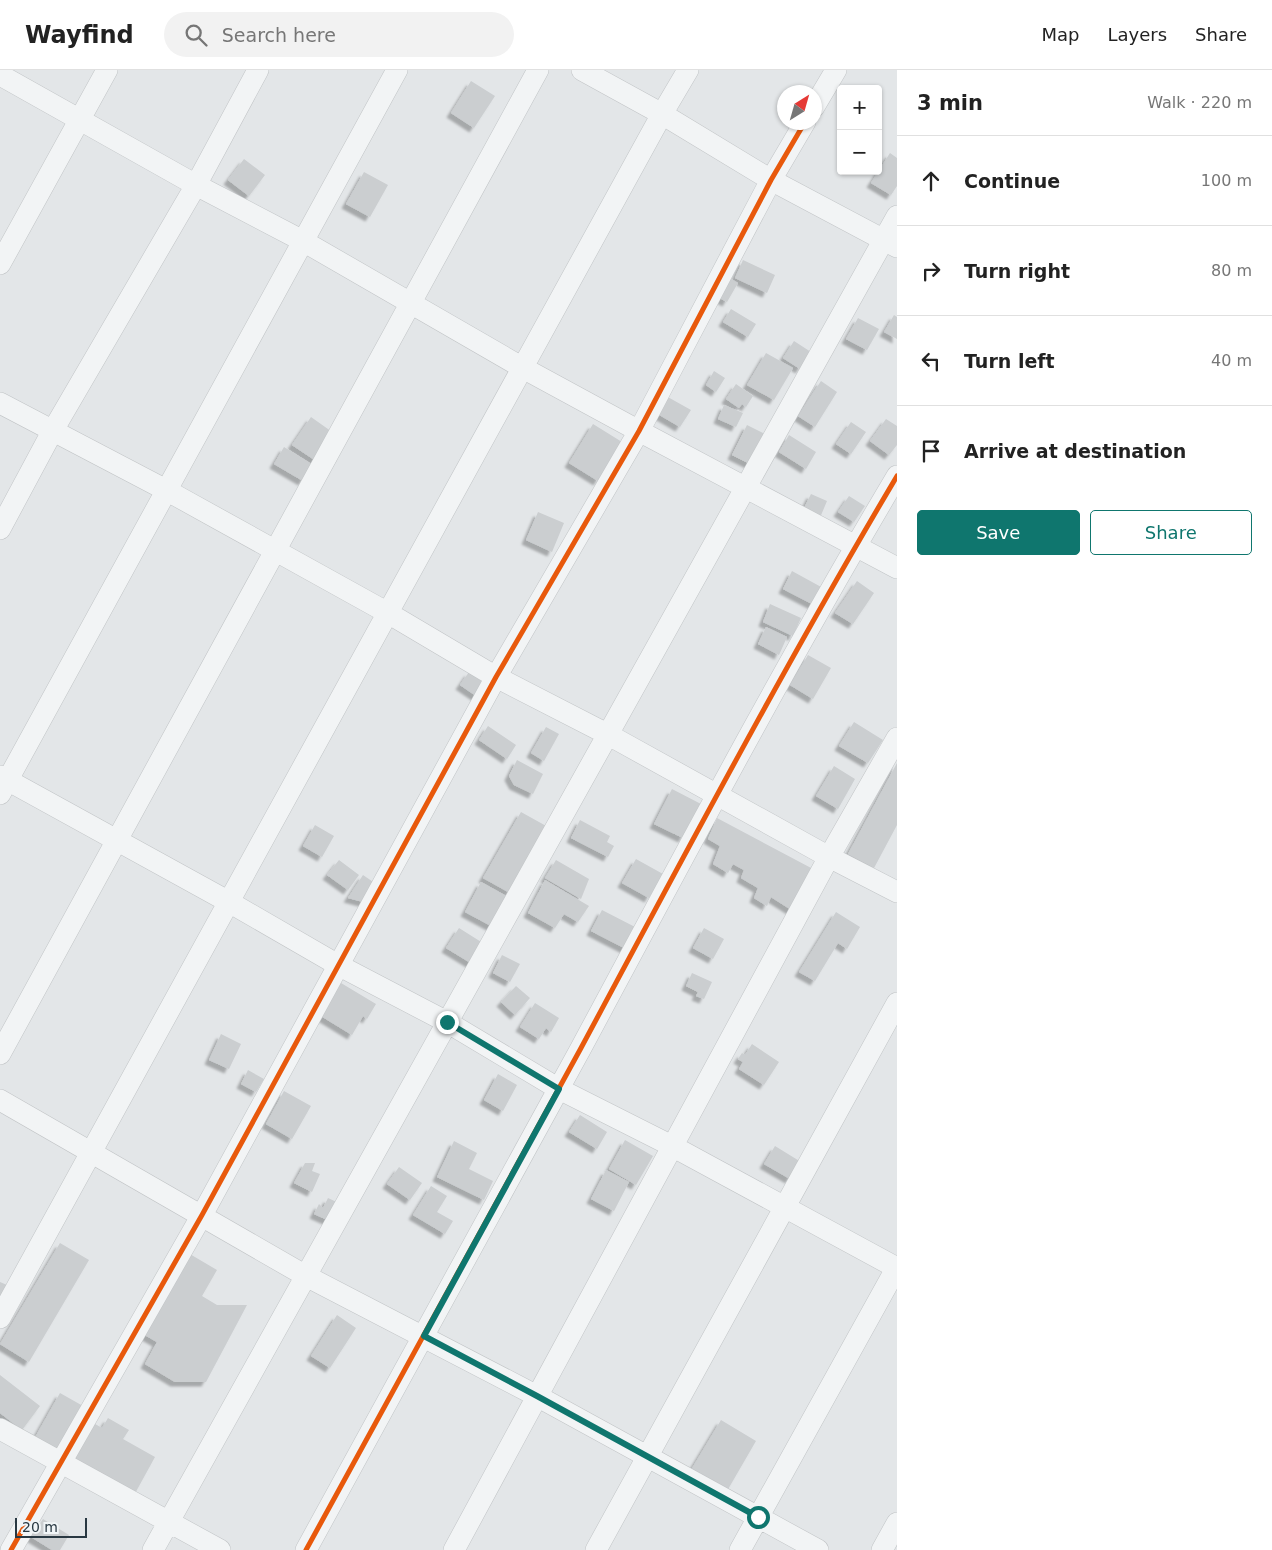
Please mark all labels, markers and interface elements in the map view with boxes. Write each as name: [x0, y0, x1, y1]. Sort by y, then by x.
search box: [164, 12, 514, 57]
text: Wayfind: [25, 21, 134, 49]
icon: search: [182, 21, 210, 49]
text: Search here: [222, 24, 336, 46]
text: Map: [1041, 24, 1079, 45]
text: Layers: [1107, 24, 1167, 45]
text: Share: [1195, 24, 1247, 45]
north arrow: [777, 85, 822, 130]
map controls: [837, 85, 882, 175]
button: +: [837, 85, 882, 130]
text: 3 min: [917, 91, 983, 115]
text: Walk · 220 m: [1147, 93, 1252, 112]
button: −: [837, 130, 882, 175]
icon: ahead: [917, 167, 945, 195]
text: Continue: [964, 170, 1060, 192]
text: 100 m: [1201, 171, 1252, 190]
icon: right: [917, 257, 945, 285]
text: Turn right: [964, 260, 1070, 282]
text: 80 m: [1211, 261, 1252, 280]
icon: left: [917, 347, 945, 375]
text: Turn left: [964, 350, 1055, 372]
text: 40 m: [1211, 351, 1252, 370]
icon: arrive: [917, 437, 945, 465]
text: Arrive at destination: [964, 440, 1186, 462]
button: Save: [917, 510, 1080, 555]
button: Share: [1090, 510, 1252, 555]
route end: [436, 1011, 459, 1034]
route start: [747, 1506, 770, 1529]
scale bar: [15, 1515, 88, 1538]
text: 20 m: [22, 1519, 58, 1535]

